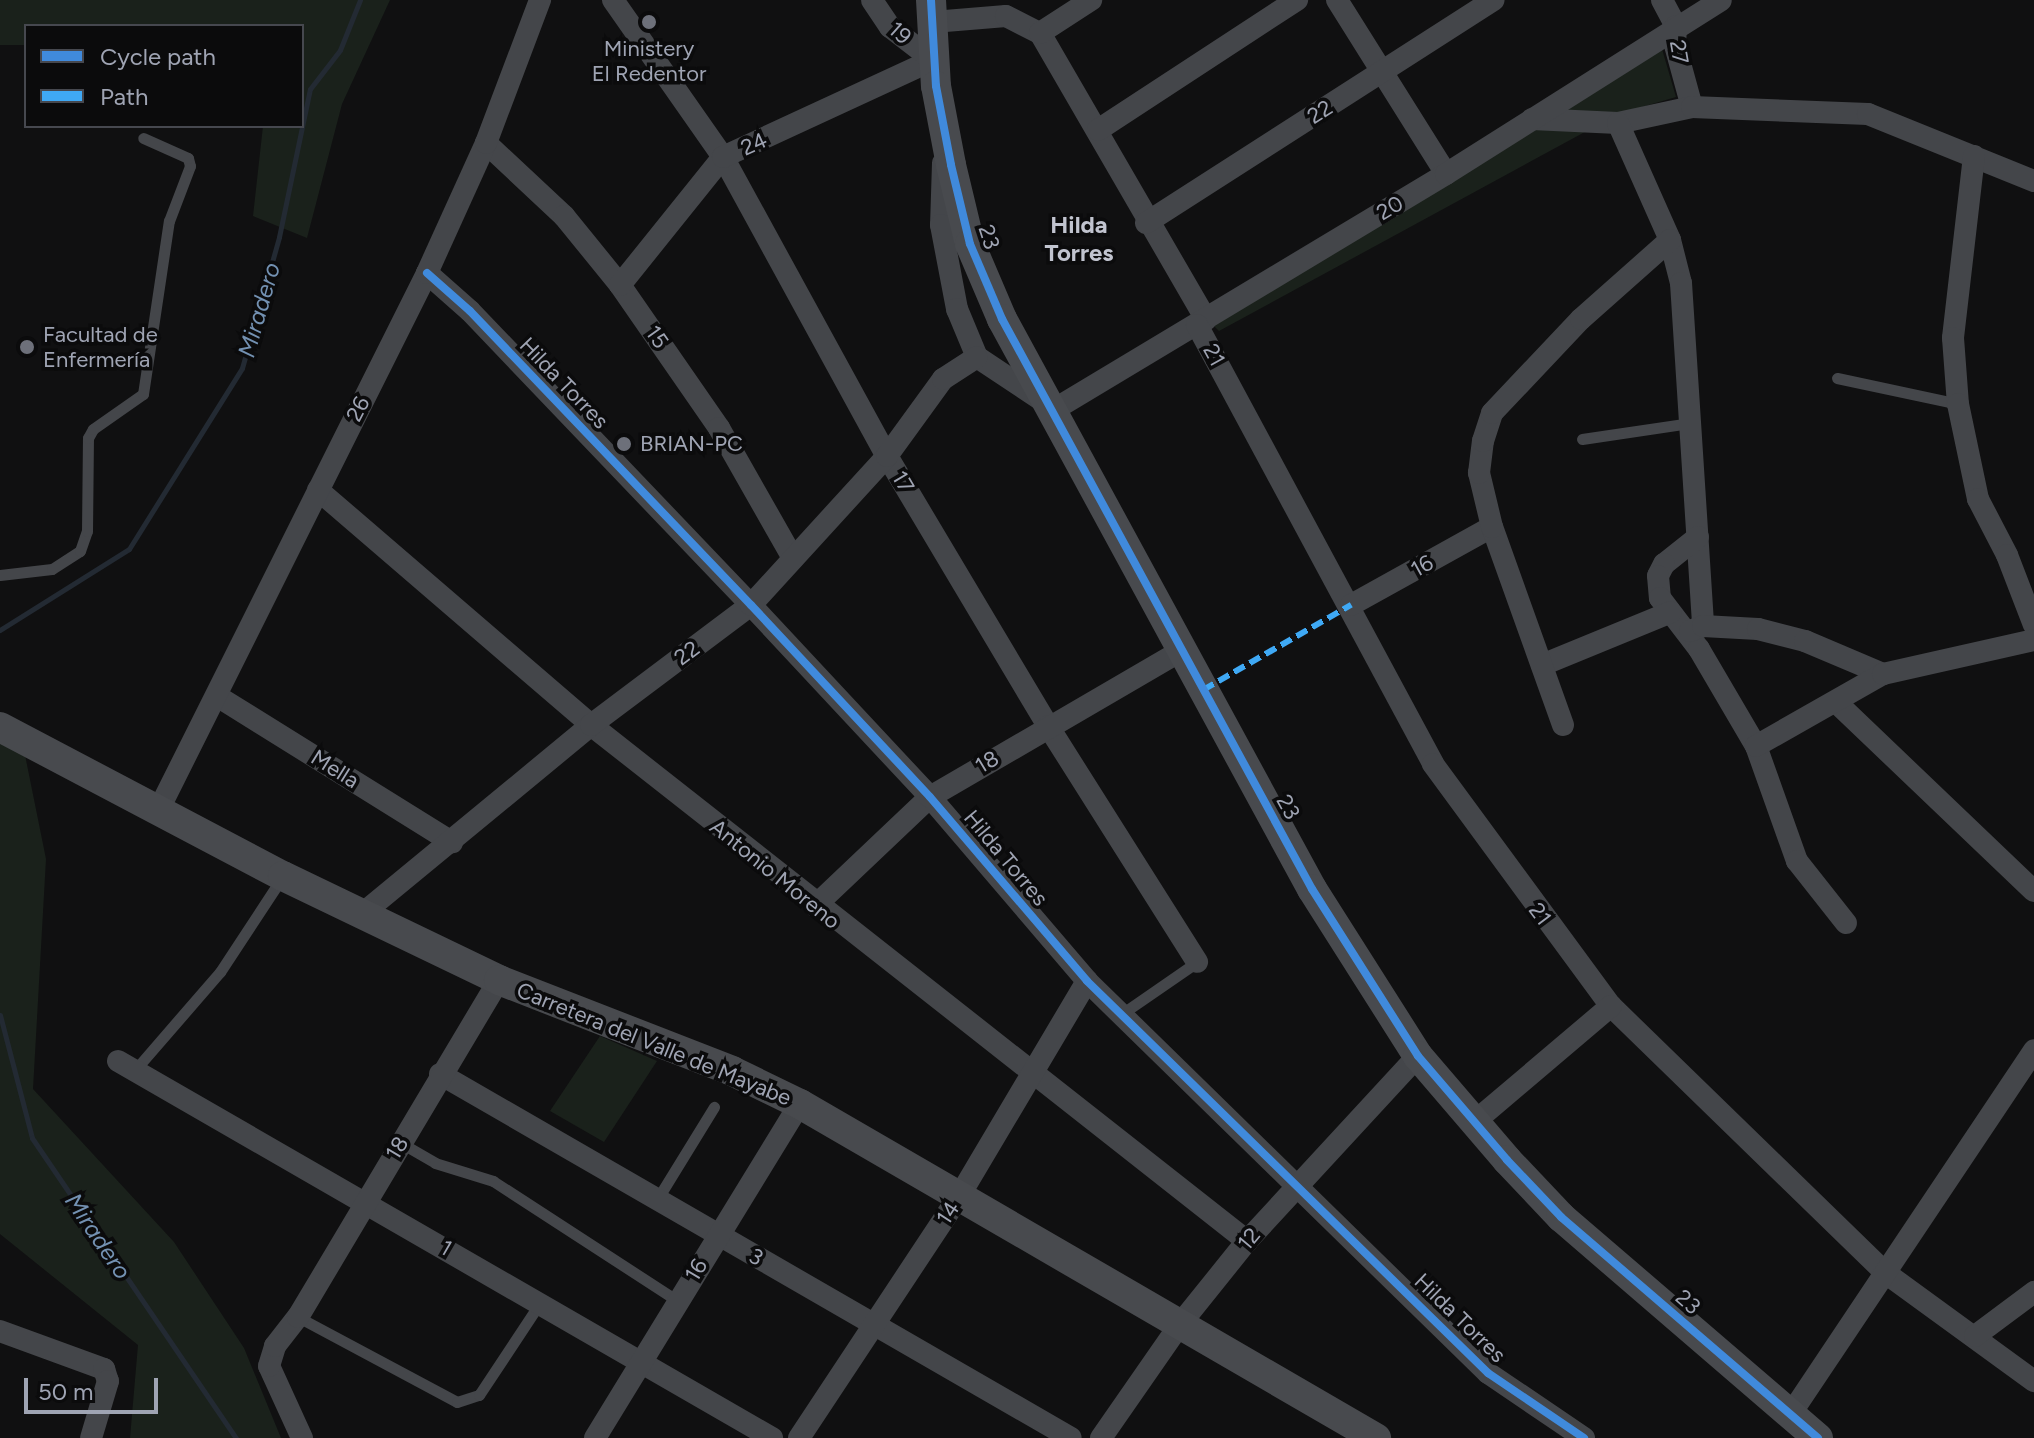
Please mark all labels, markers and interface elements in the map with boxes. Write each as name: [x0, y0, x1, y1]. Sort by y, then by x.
marker: Ministery El Redentor: [640, 13, 658, 31]
street label: 19: [883, 16, 917, 50]
legend: [24, 24, 304, 128]
place label: Ministery El Redentor: [592, 35, 706, 86]
street label: 27: [1664, 38, 1694, 66]
text: Cycle path: [100, 42, 216, 71]
text: Path: [100, 82, 148, 111]
street label: 22: [1302, 94, 1338, 130]
street label: 24: [737, 127, 771, 161]
street label: 20: [1372, 190, 1408, 226]
district label: Hilda Torres: [1044, 211, 1114, 267]
street label: 23: [973, 221, 1005, 253]
water label: Miradero: [232, 259, 286, 361]
place label: Facultad de Enfermería: [43, 321, 158, 372]
street label: 15: [640, 321, 674, 353]
street label: Hilda Torres: [514, 332, 614, 434]
marker: Facultad de Enfermería: [18, 338, 36, 356]
street label: 21: [1197, 339, 1231, 371]
street label: 26: [341, 392, 375, 426]
place label: BRIAN-PC: [640, 431, 743, 457]
marker: BRIAN-PC: [615, 435, 633, 453]
street label: 17: [886, 466, 920, 498]
street label: 16: [1406, 549, 1438, 583]
street label: 22: [669, 635, 705, 671]
street label: Mella: [306, 744, 364, 794]
street label: 18: [971, 745, 1003, 779]
street label: 23: [1271, 790, 1305, 824]
street label: Hilda Torres: [958, 805, 1054, 911]
street label: Antonio Moreno: [705, 814, 845, 934]
street label: 21: [1523, 898, 1557, 930]
street label: Carretera del Valle de Mayabe: [513, 977, 795, 1111]
street label: 18: [380, 1132, 414, 1164]
water label: Miradero: [59, 1188, 137, 1284]
street label: 14: [931, 1196, 965, 1230]
street label: 12: [1232, 1222, 1266, 1256]
street label: 1: [435, 1234, 457, 1262]
street label: 3: [744, 1243, 768, 1271]
street label: 16: [679, 1254, 713, 1286]
street label: Hilda Torres: [1409, 1268, 1511, 1368]
street label: 23: [1670, 1284, 1706, 1320]
scale bar: [28, 1362, 162, 1412]
text: 50 m: [38, 1377, 94, 1406]

